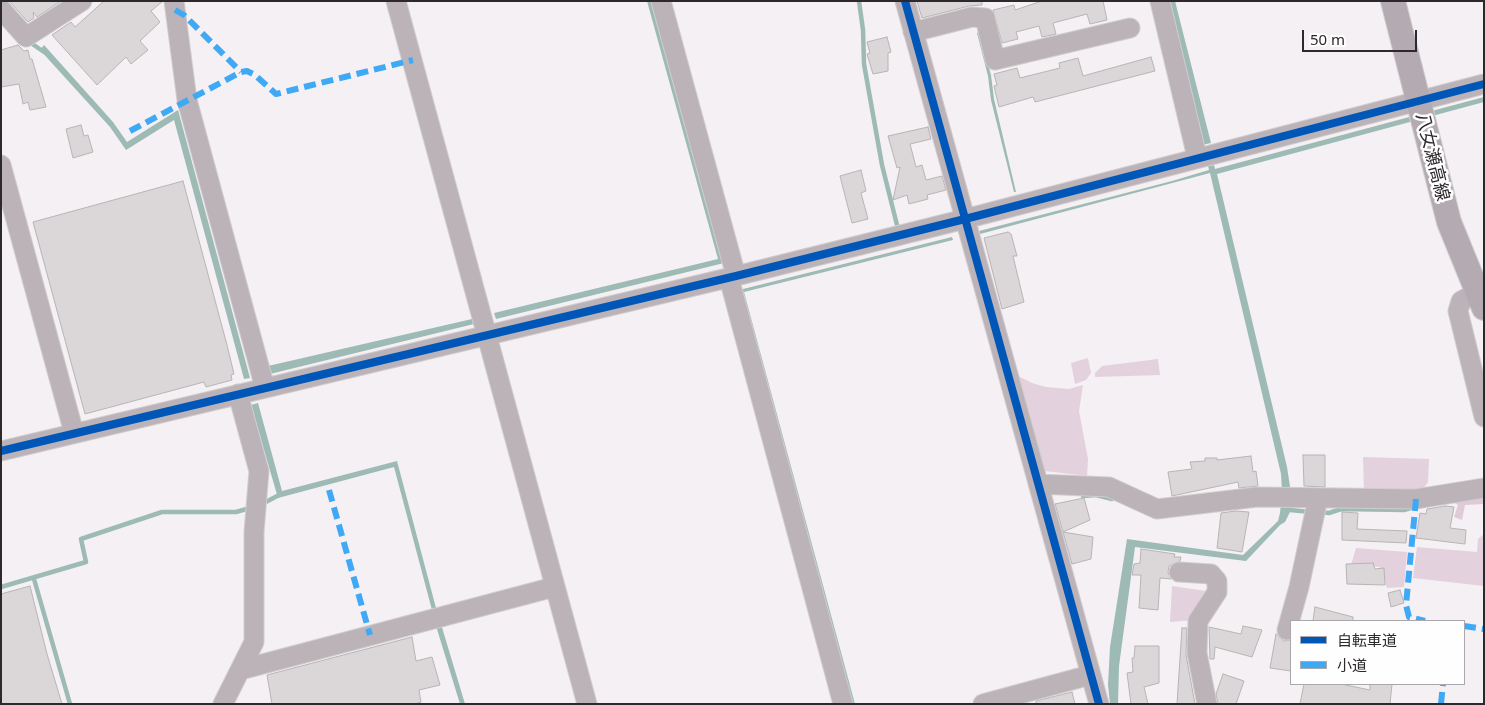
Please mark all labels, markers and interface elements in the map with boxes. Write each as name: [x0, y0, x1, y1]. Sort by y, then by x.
scale bar: [1305, 20, 1420, 52]
text: 50 m: [1310, 29, 1345, 49]
street label: 八女瀬高線: [1411, 111, 1453, 203]
legend: [1290, 620, 1465, 685]
text: 自転車道: [1337, 630, 1397, 650]
text: 小道: [1337, 655, 1367, 675]

